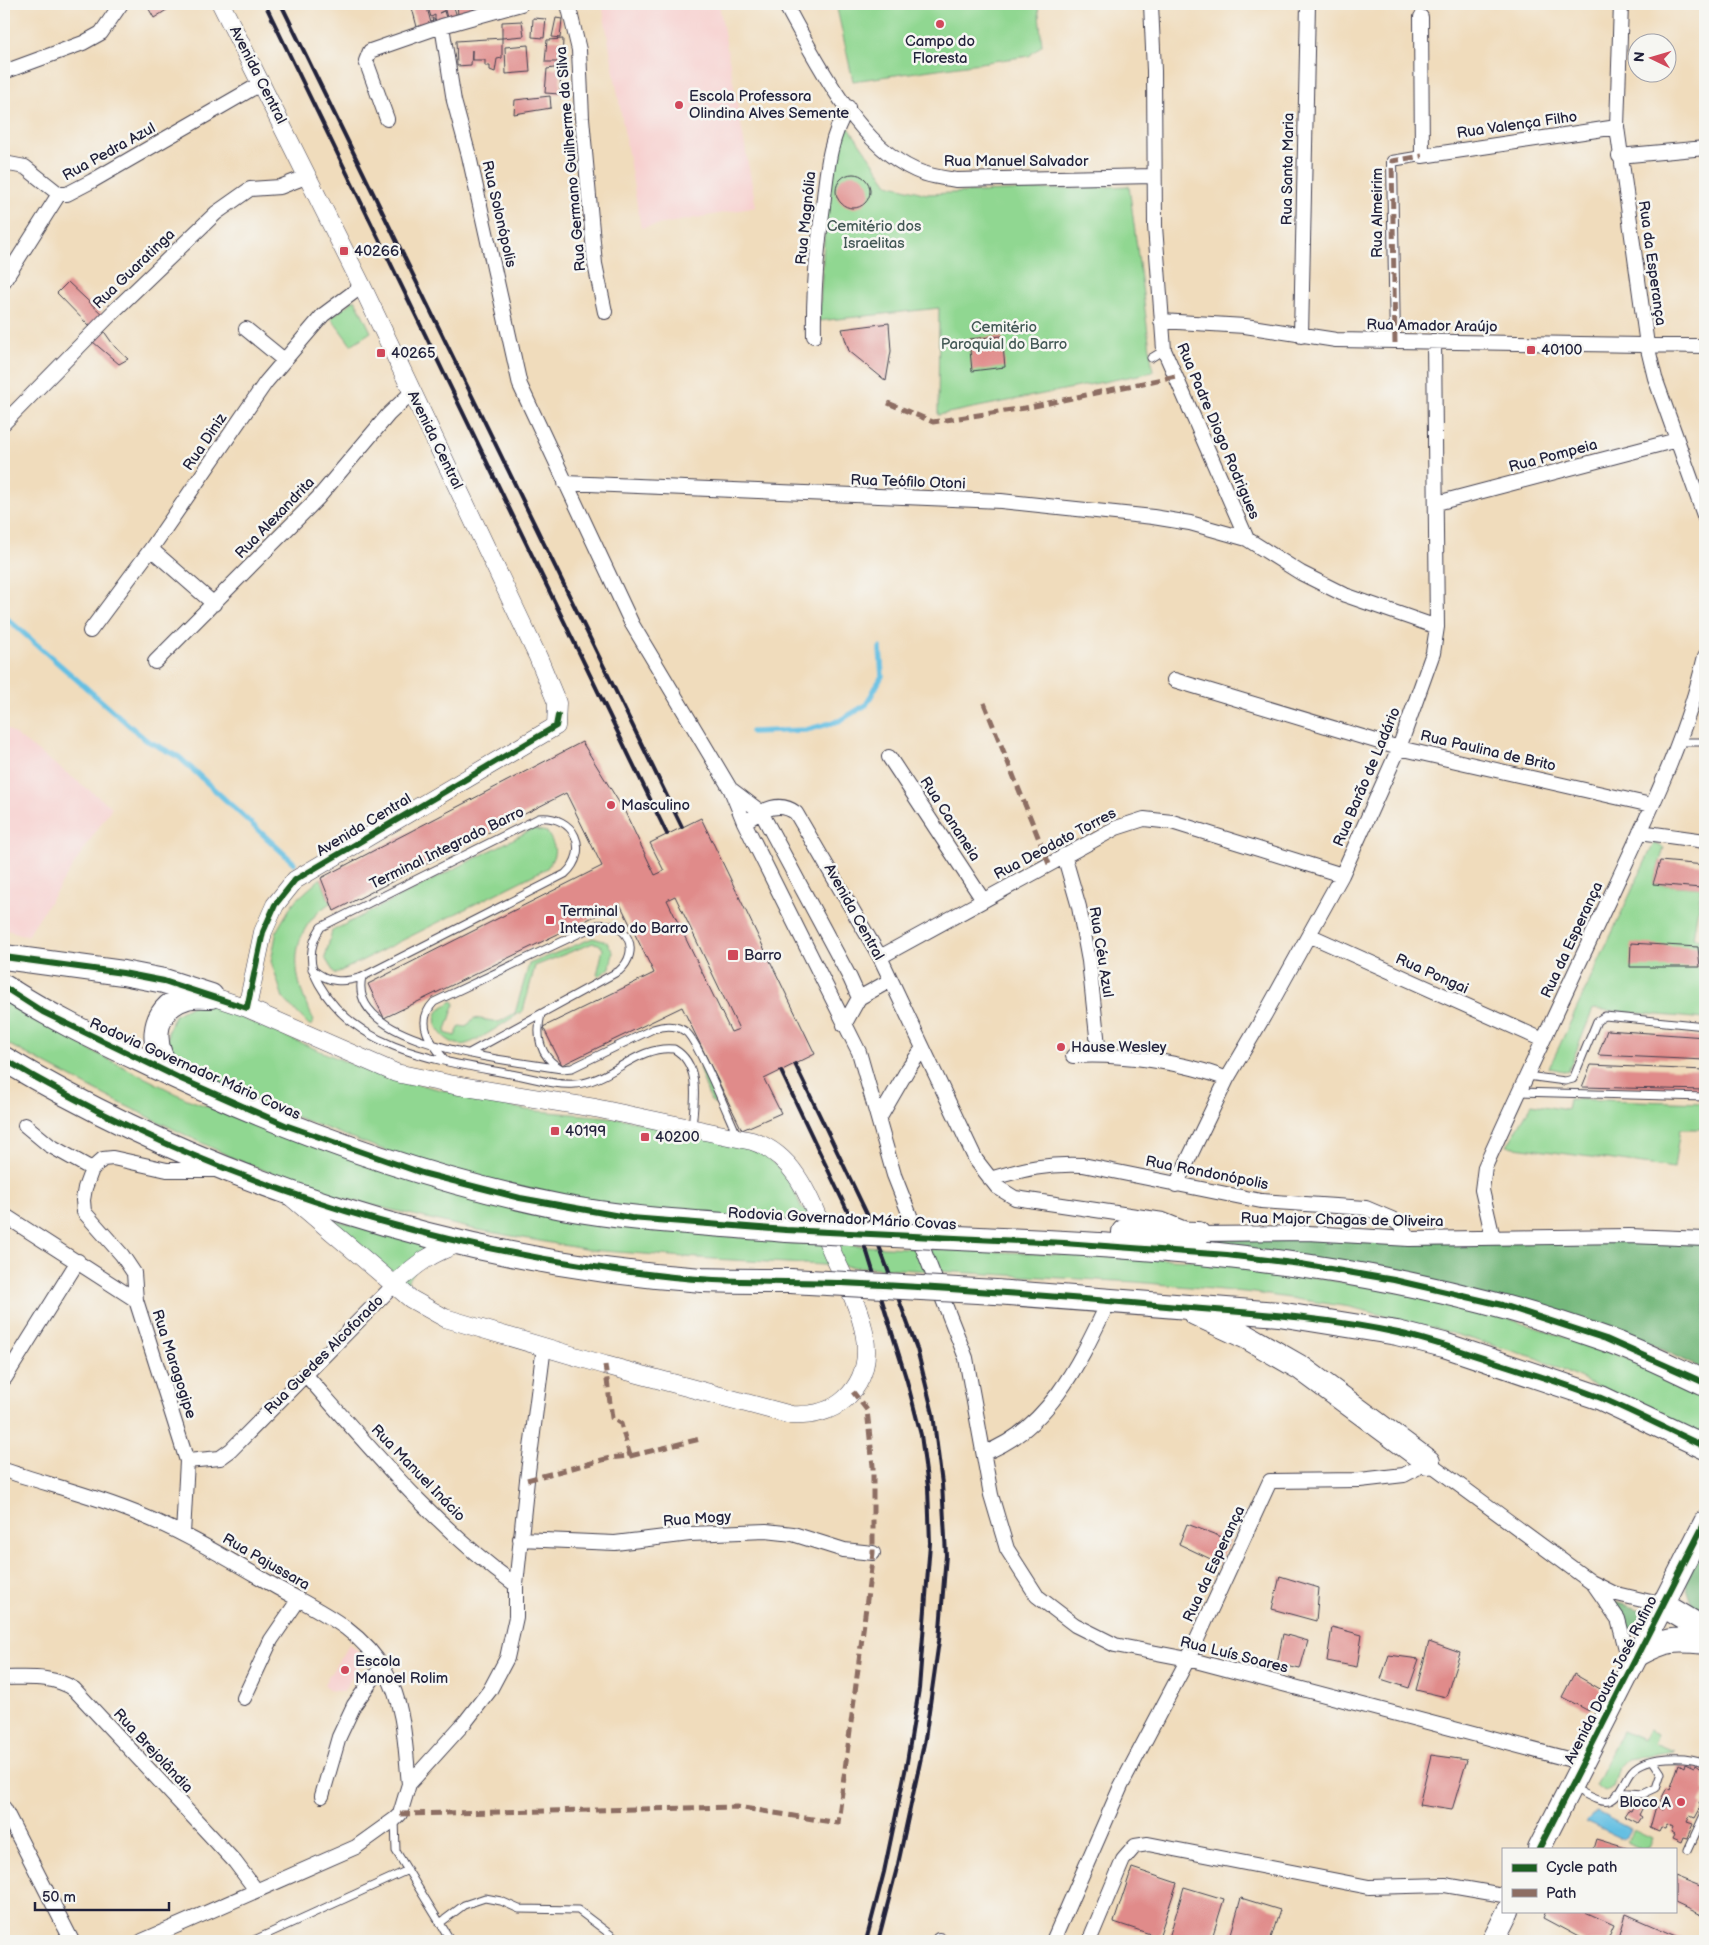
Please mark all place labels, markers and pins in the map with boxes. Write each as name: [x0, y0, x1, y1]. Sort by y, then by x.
marker: Campo do Floresta: [934, 18, 946, 30]
place label: Campo do Floresta: [905, 32, 975, 68]
place label: Escola Professora Olindina Alves Semente: [689, 87, 849, 123]
marker: Escola Professora Olindina Alves Semente: [673, 99, 685, 111]
place label: 40266: [354, 242, 399, 261]
marker: 40266: [338, 245, 350, 257]
place label: 40100: [1541, 341, 1583, 360]
place label: 40265: [391, 344, 436, 363]
marker: 40100: [1525, 344, 1537, 356]
marker: 40265: [375, 347, 387, 359]
place label: Masculino: [621, 796, 690, 815]
marker: Masculino: [605, 799, 617, 811]
place label: Terminal Integrado do Barro: [560, 902, 689, 938]
marker: Terminal Integrado do Barro: [544, 914, 556, 926]
place label: Barro: [744, 946, 782, 965]
marker: Barro: [726, 948, 740, 962]
place label: Hause Wesley: [1071, 1038, 1167, 1057]
marker: Hause Wesley: [1055, 1041, 1067, 1053]
place label: 40199: [565, 1122, 606, 1141]
marker: 40199: [549, 1125, 561, 1137]
place label: 40200: [655, 1128, 700, 1147]
marker: 40200: [639, 1131, 651, 1143]
place label: Escola Manoel Rolim: [355, 1652, 448, 1688]
marker: Escola Manoel Rolim: [339, 1664, 351, 1676]
place label: Bloco A: [1619, 1793, 1672, 1812]
marker: Bloco A: [1675, 1796, 1687, 1808]

